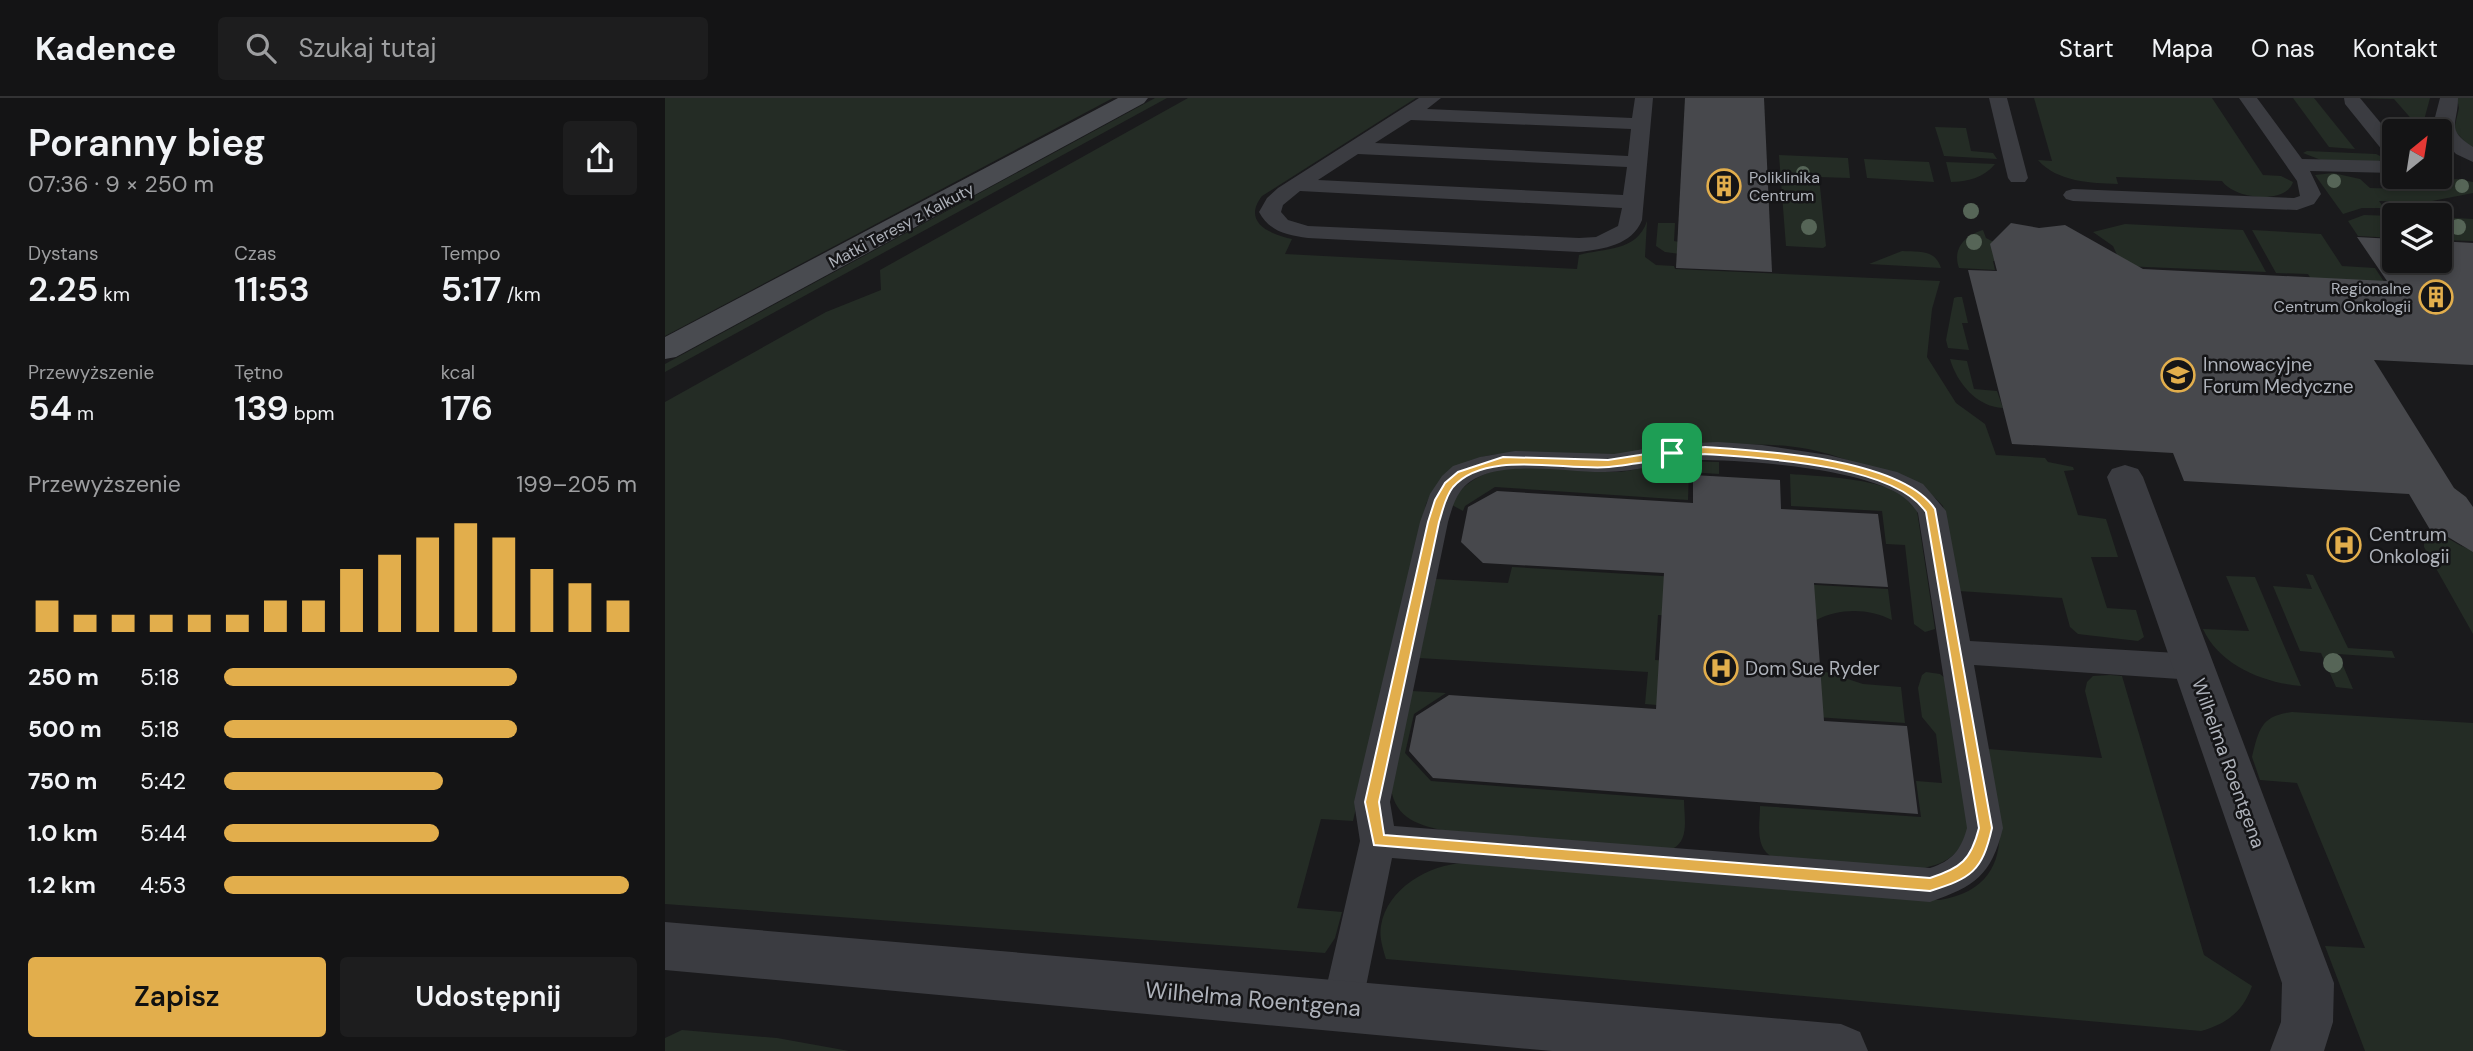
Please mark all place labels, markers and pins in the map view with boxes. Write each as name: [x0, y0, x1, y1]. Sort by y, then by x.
building icon: Poliklinika Centrum: [1705, 167, 1743, 205]
place label: Poliklinika Centrum: [1749, 167, 1820, 206]
place label: Regionalne Centrum Onkologii: [2274, 278, 2411, 317]
building icon: Regionalne Centrum Onkologii: [2417, 278, 2455, 316]
place label: Innowacyjne Forum Medyczne: [2203, 352, 2354, 399]
school or university icon: Innowacyjne Forum Medyczne: [2159, 356, 2197, 394]
pin: [1642, 423, 1702, 483]
place label: Centrum Onkologii: [2369, 522, 2450, 569]
hospital icon: Centrum Onkologii: [2325, 526, 2363, 564]
hospital icon: Dom Sue Ryder: [1702, 649, 1740, 687]
place label: Dom Sue Ryder: [1745, 656, 1880, 681]

